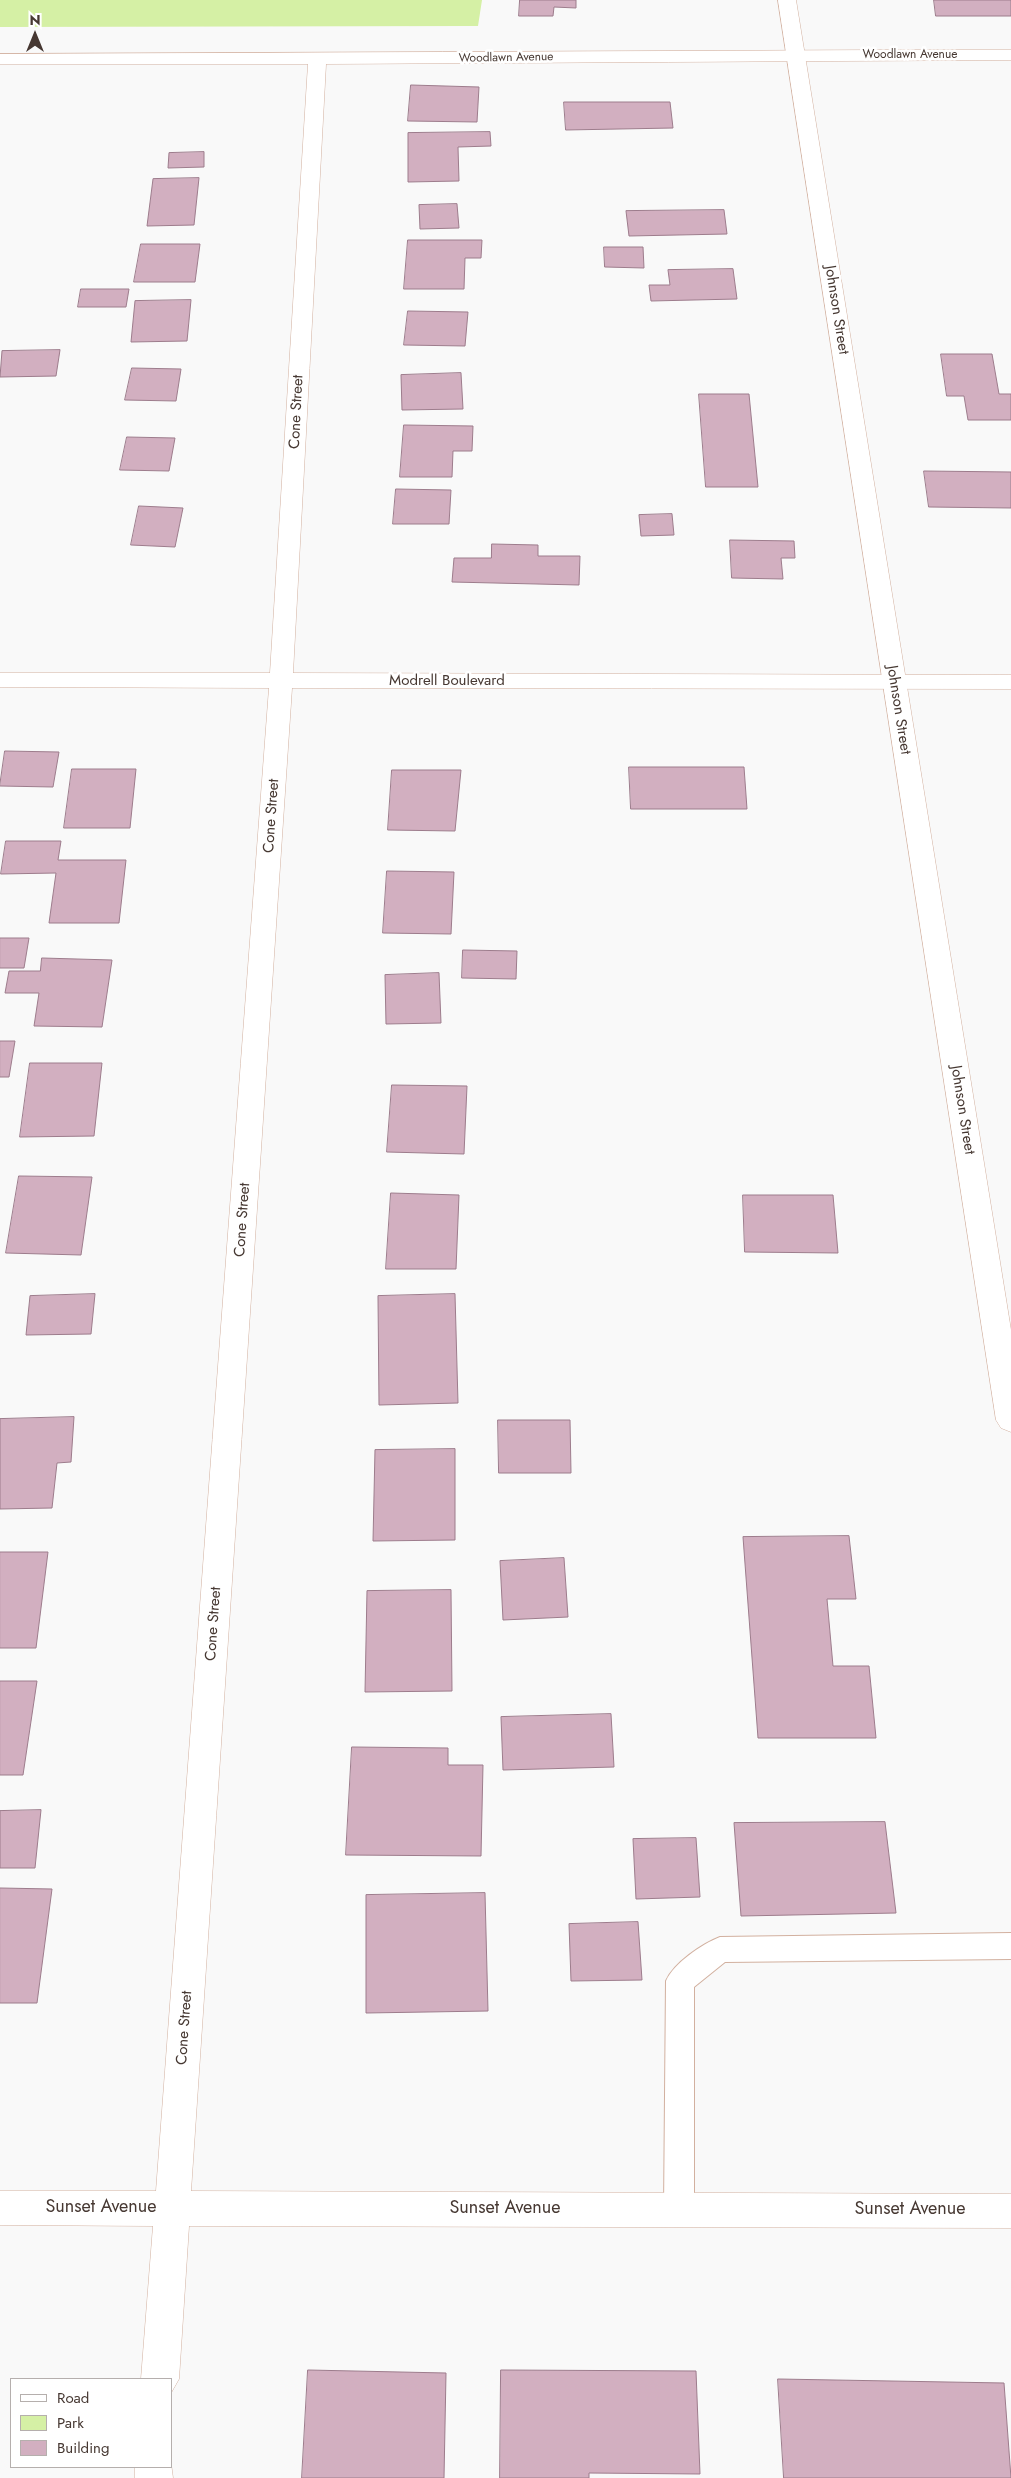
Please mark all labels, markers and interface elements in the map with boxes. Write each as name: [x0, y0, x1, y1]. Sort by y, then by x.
north arrow: [10, 10, 60, 60]
text: N: [29, 10, 41, 30]
street label: Woodlawn Avenue: [863, 48, 957, 62]
street label: Woodlawn Avenue: [458, 50, 554, 66]
street label: Johnson Street: [820, 264, 852, 356]
street label: Cone Street: [286, 374, 308, 450]
street label: Johnson Street: [882, 664, 914, 756]
street label: Modrell Boulevard: [389, 672, 505, 690]
street label: Cone Street: [260, 778, 284, 854]
street label: Johnson Street: [946, 1064, 978, 1156]
street label: Cone Street: [231, 1182, 255, 1258]
street label: Cone Street: [202, 1586, 226, 1662]
street label: Cone Street: [173, 1990, 197, 2066]
street label: Sunset Avenue: [45, 2197, 157, 2219]
street label: Sunset Avenue: [449, 2198, 561, 2220]
street label: Sunset Avenue: [854, 2199, 966, 2221]
legend: [10, 2378, 172, 2468]
text: Road: [57, 2387, 89, 2409]
text: Park: [57, 2412, 84, 2434]
text: Building: [57, 2437, 109, 2459]

